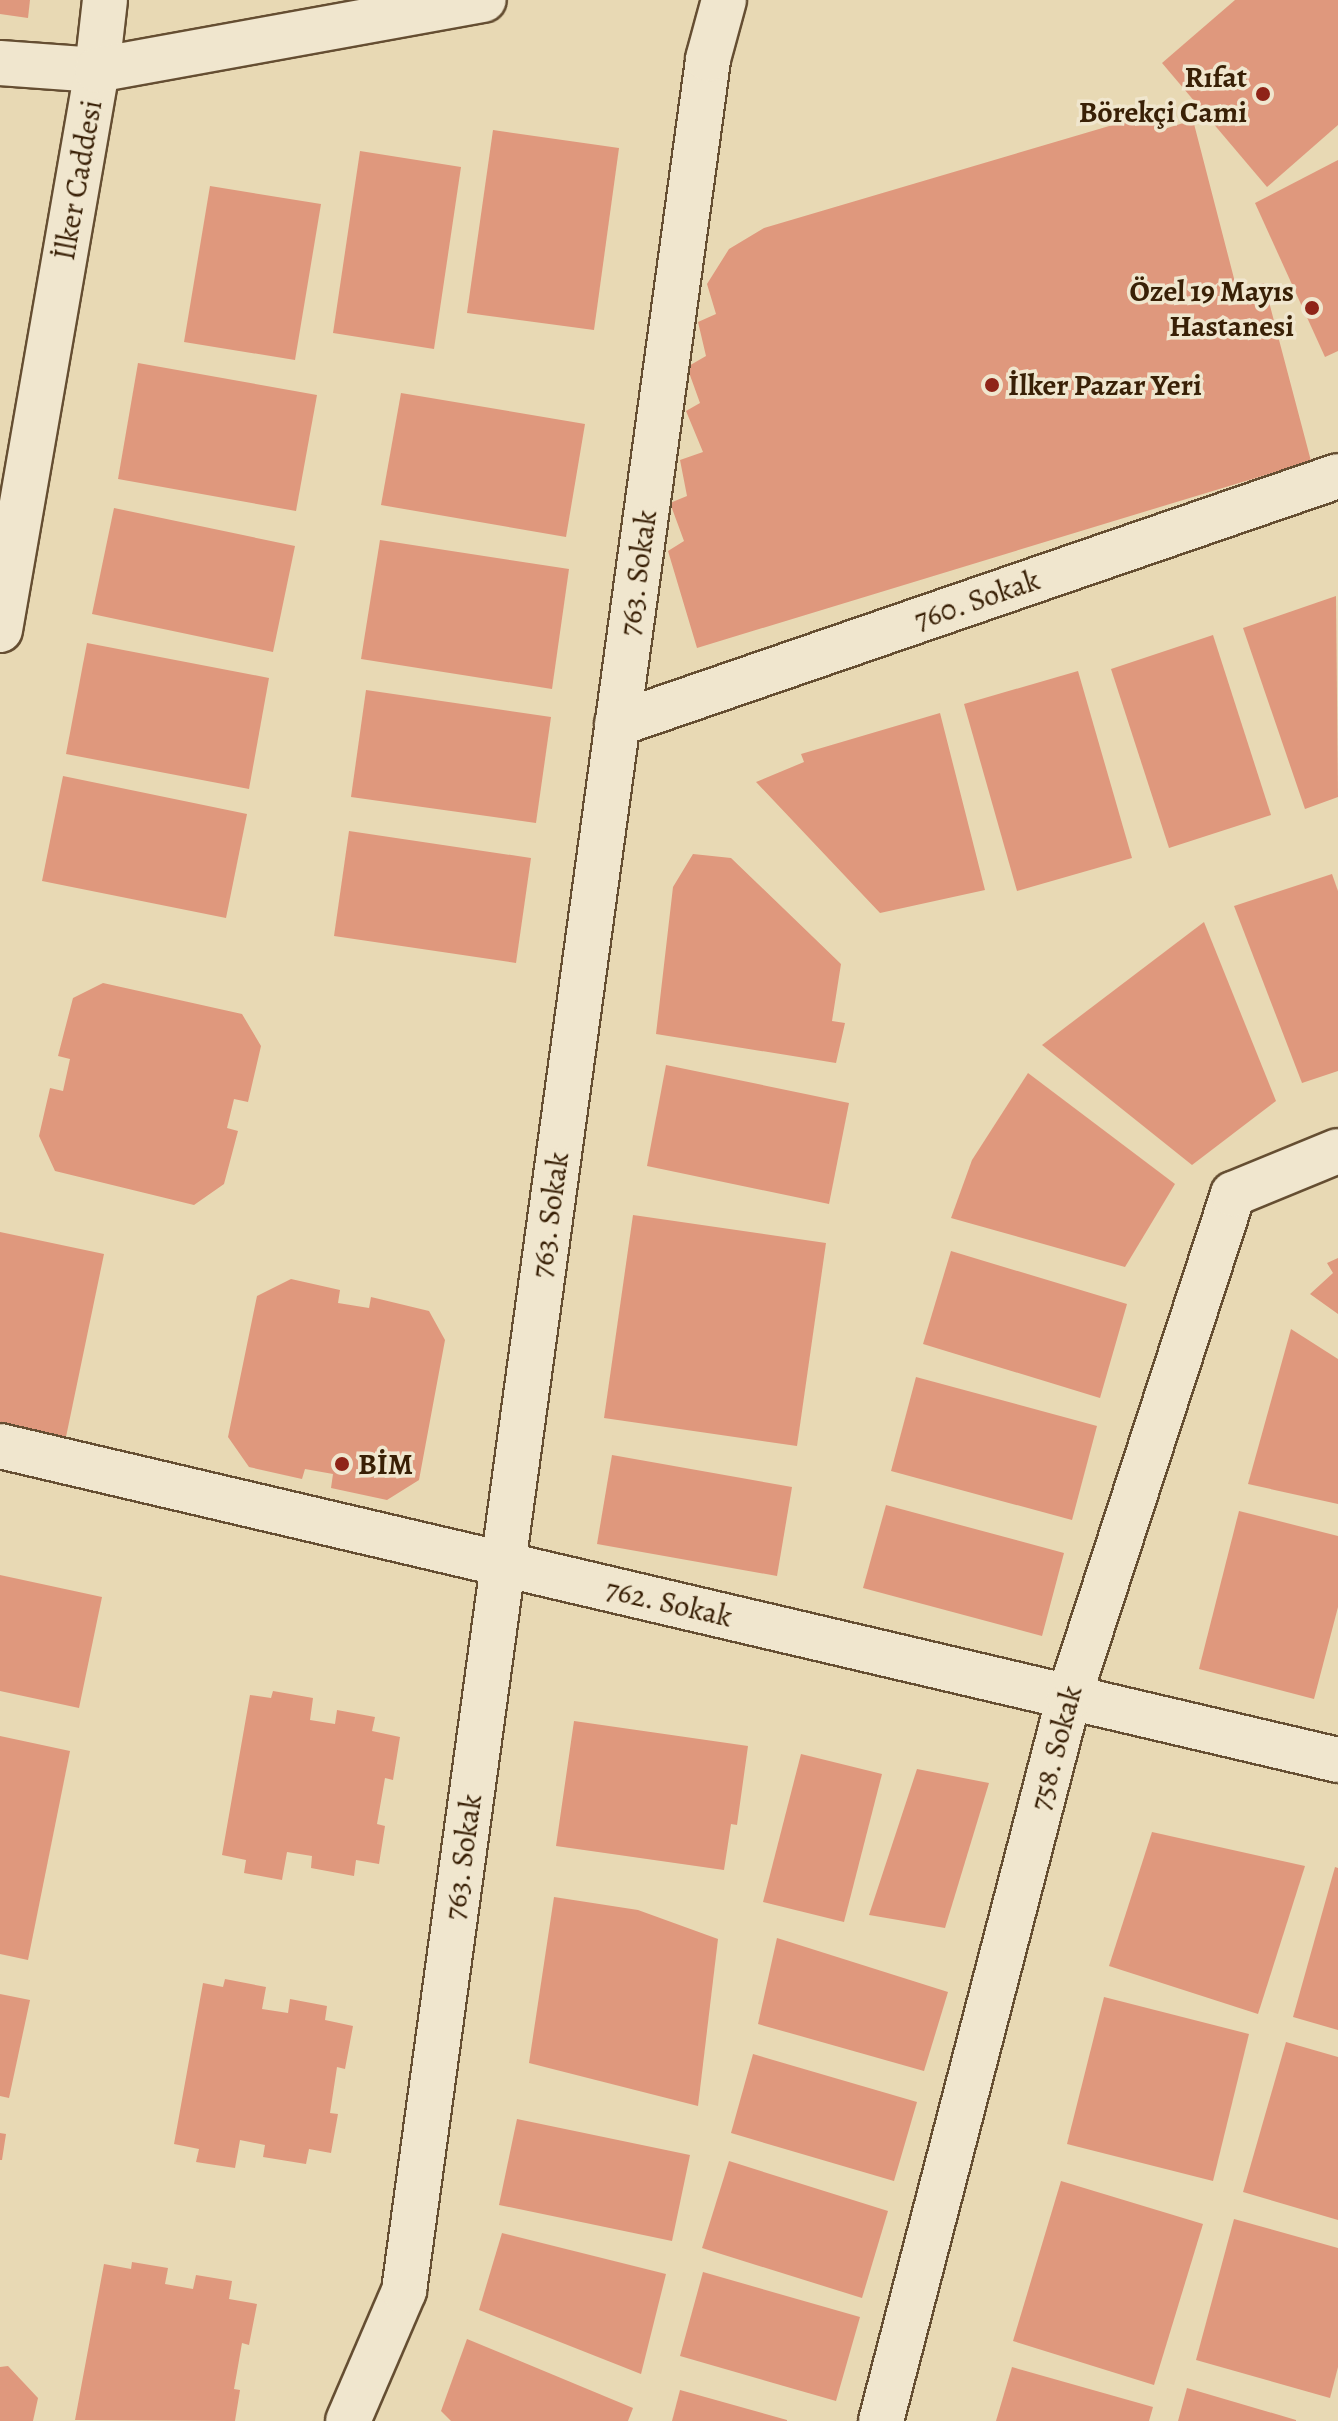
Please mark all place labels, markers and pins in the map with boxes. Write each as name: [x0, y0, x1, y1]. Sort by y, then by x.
place label: Rıfat Börekçi Cami: [1079, 59, 1247, 130]
marker: Rıfat Börekçi Cami: [1254, 85, 1272, 103]
place label: Özel 19 Mayıs Hastanesi: [1129, 273, 1294, 344]
marker: Özel 19 Mayıs Hastanesi: [1301, 297, 1323, 319]
place label: İlker Pazar Yeri: [1008, 367, 1202, 403]
marker: İlker Pazar Yeri: [983, 376, 1001, 394]
place label: BİM: [358, 1446, 413, 1482]
marker: BİM: [333, 1455, 351, 1473]

